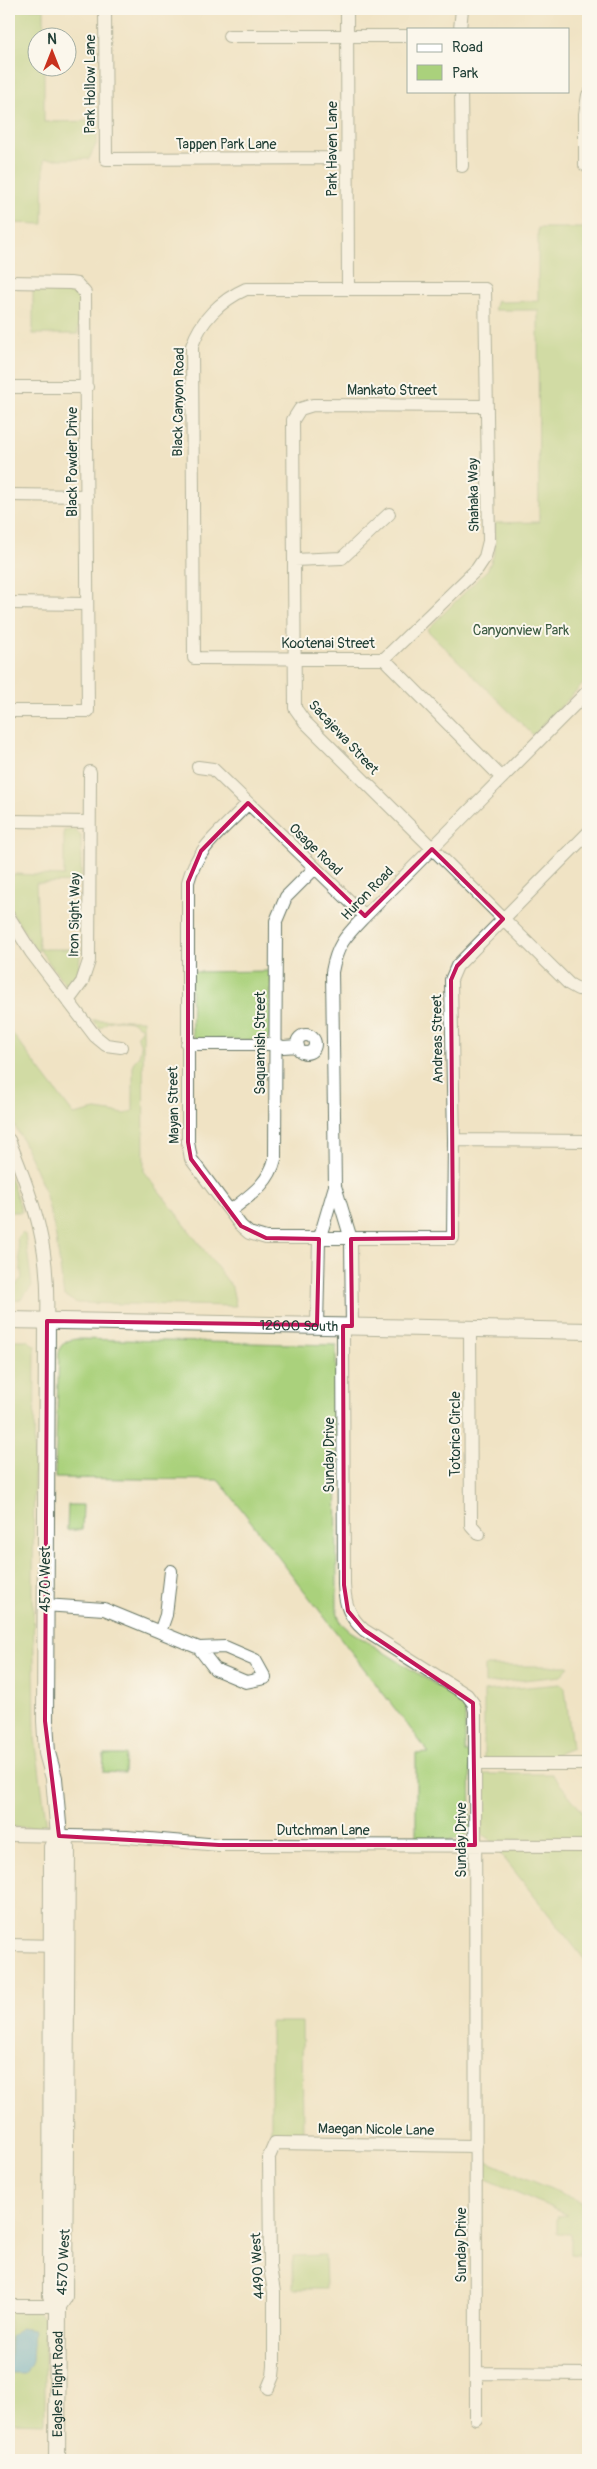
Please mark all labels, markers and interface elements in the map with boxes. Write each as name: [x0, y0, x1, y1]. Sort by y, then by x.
north arrow: [28, 28, 78, 78]
legend: [407, 28, 570, 92]
text: N: [47, 31, 57, 48]
street label: Park Hollow Lane: [82, 34, 99, 134]
text: Road: [452, 38, 483, 57]
text: Park: [452, 64, 479, 83]
street label: Park Haven Lane: [324, 101, 341, 197]
street label: Tappen Park Lane: [176, 136, 276, 153]
street label: Black Canyon Road: [169, 347, 188, 457]
street label: Mankato Street: [347, 382, 437, 399]
street label: Black Powder Drive: [64, 407, 81, 517]
street label: Shahaka Way: [464, 458, 483, 532]
park label: Canyonview Park: [473, 622, 569, 639]
street label: Kootenai Street: [281, 635, 375, 652]
street label: Sacajewa Street: [305, 697, 383, 778]
street label: Osage Road: [285, 820, 346, 879]
street label: Huron Road: [338, 863, 397, 924]
street label: Iron Sight Way: [65, 873, 84, 957]
street label: Saquamish Street: [252, 991, 269, 1095]
street label: Andreas Street: [428, 994, 447, 1084]
street label: Mayan Street: [164, 1066, 183, 1144]
street label: 12600 South: [259, 1317, 338, 1335]
street label: Totorica Circle: [447, 1391, 464, 1477]
street label: Sunday Drive: [321, 1417, 338, 1493]
street label: 4570 West: [37, 1545, 54, 1612]
street label: Sunday Drive: [453, 1802, 470, 1878]
street label: Dutchman Lane: [276, 1822, 370, 1839]
street label: Maegan Nicole Lane: [318, 2120, 434, 2139]
street label: Sunday Drive: [453, 2207, 470, 2283]
street label: 4570 West: [53, 2228, 74, 2296]
street label: 4490 West: [247, 2232, 268, 2300]
street label: Eagles Flight Road: [49, 2331, 67, 2437]

